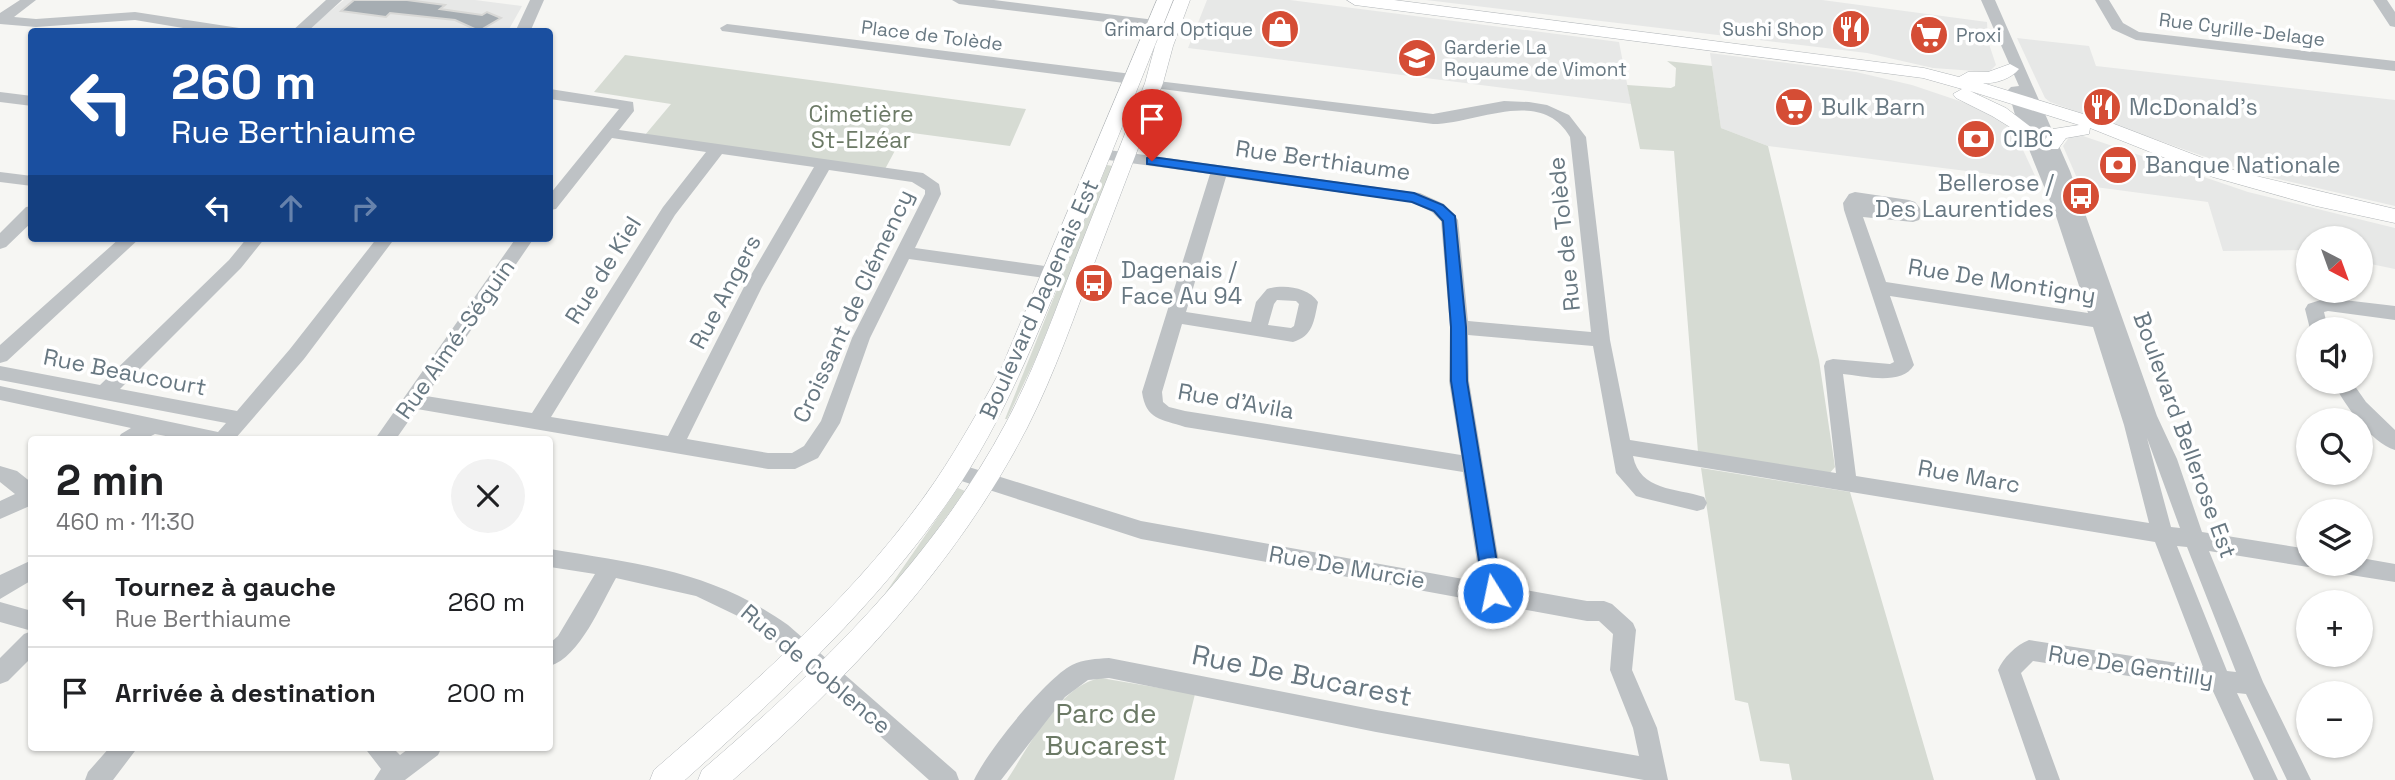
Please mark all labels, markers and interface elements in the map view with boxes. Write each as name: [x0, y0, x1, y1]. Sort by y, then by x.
street label: Rue Cyrille-Delage: [2157, 7, 2326, 52]
shop icon: Grimard Optique: [1259, 8, 1301, 50]
restaurant icon: Sushi Shop: [1830, 8, 1872, 50]
street label: Place de Tolède: [860, 14, 1004, 57]
supermarket icon: Proxi: [1908, 14, 1950, 56]
place label: Grimard Optique: [1104, 17, 1253, 42]
place label: Sushi Shop: [1722, 17, 1824, 42]
place label: Proxi: [1956, 23, 2001, 48]
place label: Garderie La Royaume de Vimont: [1444, 35, 1627, 82]
school or university icon: Garderie La Royaume de Vimont: [1396, 37, 1438, 79]
text: 260 m: [171, 51, 316, 113]
icon: left: [56, 56, 147, 147]
supermarket icon: Bulk Barn: [1773, 86, 1815, 128]
restaurant icon: McDonald's: [2081, 86, 2123, 128]
pin: [1122, 89, 1182, 161]
place label: Bulk Barn: [1821, 92, 1925, 122]
place label: McDonald's: [2129, 92, 2258, 122]
park label: Cimetière St-Elzéar: [808, 99, 914, 155]
icon: arrive: [1133, 100, 1171, 138]
text: Rue Berthiaume: [171, 112, 416, 152]
bank icon: CIBC: [1955, 118, 1997, 160]
place label: CIBC: [2003, 124, 2053, 154]
street label: Rue Berthiaume: [1234, 133, 1412, 187]
bank icon: Banque Nationale: [2097, 144, 2139, 186]
place label: Banque Nationale: [2145, 150, 2341, 180]
street label: Rue de Tolède: [1541, 155, 1587, 313]
place label: Bellerose / Des Laurentides: [1875, 168, 2054, 224]
street label: Boulevard Dagenais Est: [973, 174, 1105, 424]
bus stop icon: Bellerose / Des Laurentides: [2060, 175, 2102, 217]
street label: Croissant de Clémency: [786, 184, 920, 428]
icon: left: [199, 189, 237, 227]
icon: ahead: [272, 189, 310, 227]
icon: right: [345, 189, 383, 227]
street label: Rue de Kiel: [558, 211, 648, 329]
north arrow: [2296, 226, 2373, 303]
map controls: [2296, 226, 2373, 758]
street label: Rue Angers: [682, 230, 768, 354]
street label: Rue De Montigny: [1906, 251, 2098, 311]
street label: Rue Aimé-Séguin: [389, 253, 521, 425]
place label: Dagenais / Face Au 94: [1121, 255, 1242, 311]
bus stop icon: Dagenais / Face Au 94: [1073, 262, 1115, 304]
street label: Boulevard Bellerose Est: [2126, 308, 2244, 562]
button: sound: [2296, 317, 2373, 394]
street label: Rue Beaucourt: [41, 342, 209, 402]
street label: Rue d'Avila: [1175, 376, 1297, 426]
button: search: [2296, 408, 2373, 485]
street label: Rue Marc: [1916, 452, 2022, 500]
text: 2 min: [56, 454, 165, 507]
button: close: [451, 459, 525, 533]
button: layers: [2296, 499, 2373, 576]
text: 460 m · 11:30: [56, 507, 195, 537]
street label: Rue De Murcie: [1267, 538, 1427, 596]
position arrow: [1456, 556, 1530, 630]
text: Tournez à gauche: [115, 570, 336, 604]
icon: left: [56, 583, 94, 621]
text: 260 m: [448, 585, 525, 619]
button: +: [2296, 590, 2373, 667]
street label: Rue de Coblence: [735, 597, 897, 741]
text: Rue Berthiaume: [115, 604, 291, 634]
street label: Rue De Bucarest: [1189, 636, 1415, 714]
street label: Rue De Gentilly: [2046, 638, 2216, 694]
icon: arrive: [56, 674, 94, 712]
text: Arrivée à destination: [115, 676, 376, 710]
text: 200 m: [447, 676, 525, 710]
button: −: [2296, 681, 2373, 758]
park label: Parc de Bucarest: [1045, 695, 1167, 763]

